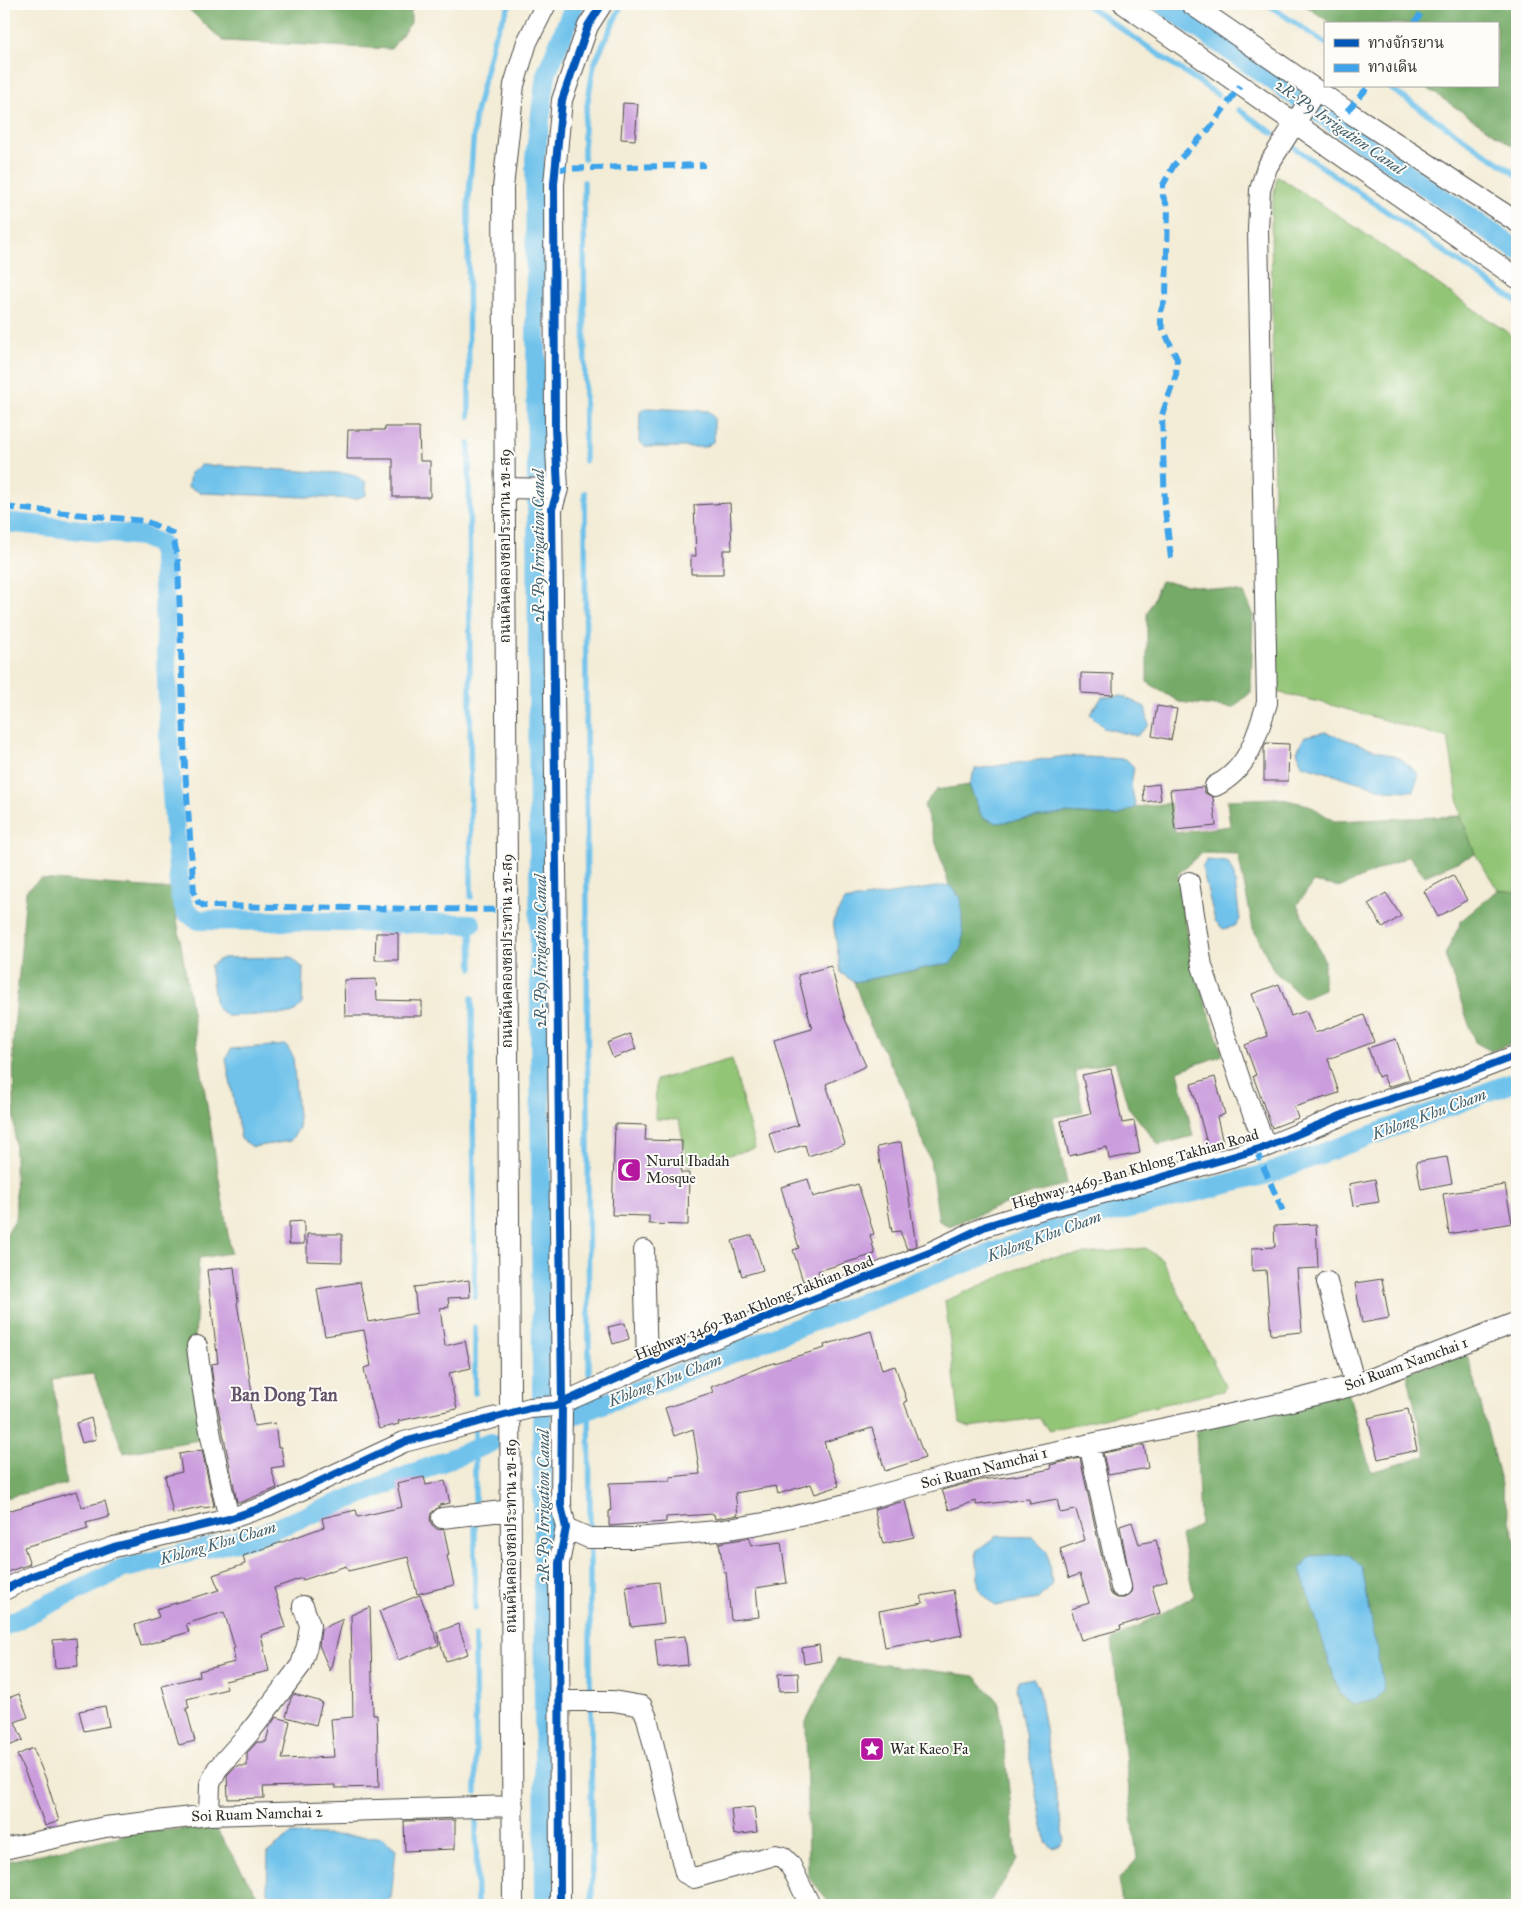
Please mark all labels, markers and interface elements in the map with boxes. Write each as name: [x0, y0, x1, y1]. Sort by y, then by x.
legend: [1324, 22, 1498, 88]
text: ทางจักรยาน: [1368, 34, 1444, 52]
text: ทางเดิน: [1368, 58, 1417, 76]
water label: 2R-P9 Irrigation Canal: [1272, 75, 1410, 180]
street label: ถนนคันคลองชลประทาน 2ข-ส9: [496, 449, 514, 643]
water label: 2R-P9 Irrigation Canal: [529, 468, 548, 623]
street label: ถนนคันคลองชลประทาน 2ข-ส9: [498, 854, 516, 1048]
water label: 2R-P9 Irrigation Canal: [531, 873, 550, 1028]
water label: Khlong Khu Cham: [1368, 1084, 1489, 1144]
street label: Highway 3469-Ban Khlong Takhian Road: [1009, 1125, 1261, 1213]
place label: Nurul Ibadah Mosque: [646, 1152, 730, 1188]
mosque icon: Nurul Ibadah Mosque: [616, 1157, 642, 1183]
water label: Khlong Khu Cham: [983, 1206, 1104, 1266]
street label: Highway 3469-Ban Khlong Takhian Road: [632, 1252, 877, 1364]
street label: Soi Ruam Namchai 1: [1342, 1333, 1470, 1395]
water label: Khlong Khu Cham: [605, 1350, 725, 1411]
district label: Ban Dong Tan: [230, 1384, 338, 1407]
water label: 2R-P9 Irrigation Canal: [534, 1428, 553, 1583]
street label: ถนนคันคลองชลประทาน 2ข-ส9: [502, 1439, 520, 1633]
street label: Soi Ruam Namchai 1: [919, 1444, 1049, 1492]
water label: Khlong Khu Cham: [157, 1517, 278, 1569]
place icon: Wat Kaeo Fa: [859, 1736, 885, 1762]
place label: Wat Kaeo Fa: [890, 1740, 969, 1758]
street label: Soi Ruam Namchai 2: [191, 1803, 324, 1825]

